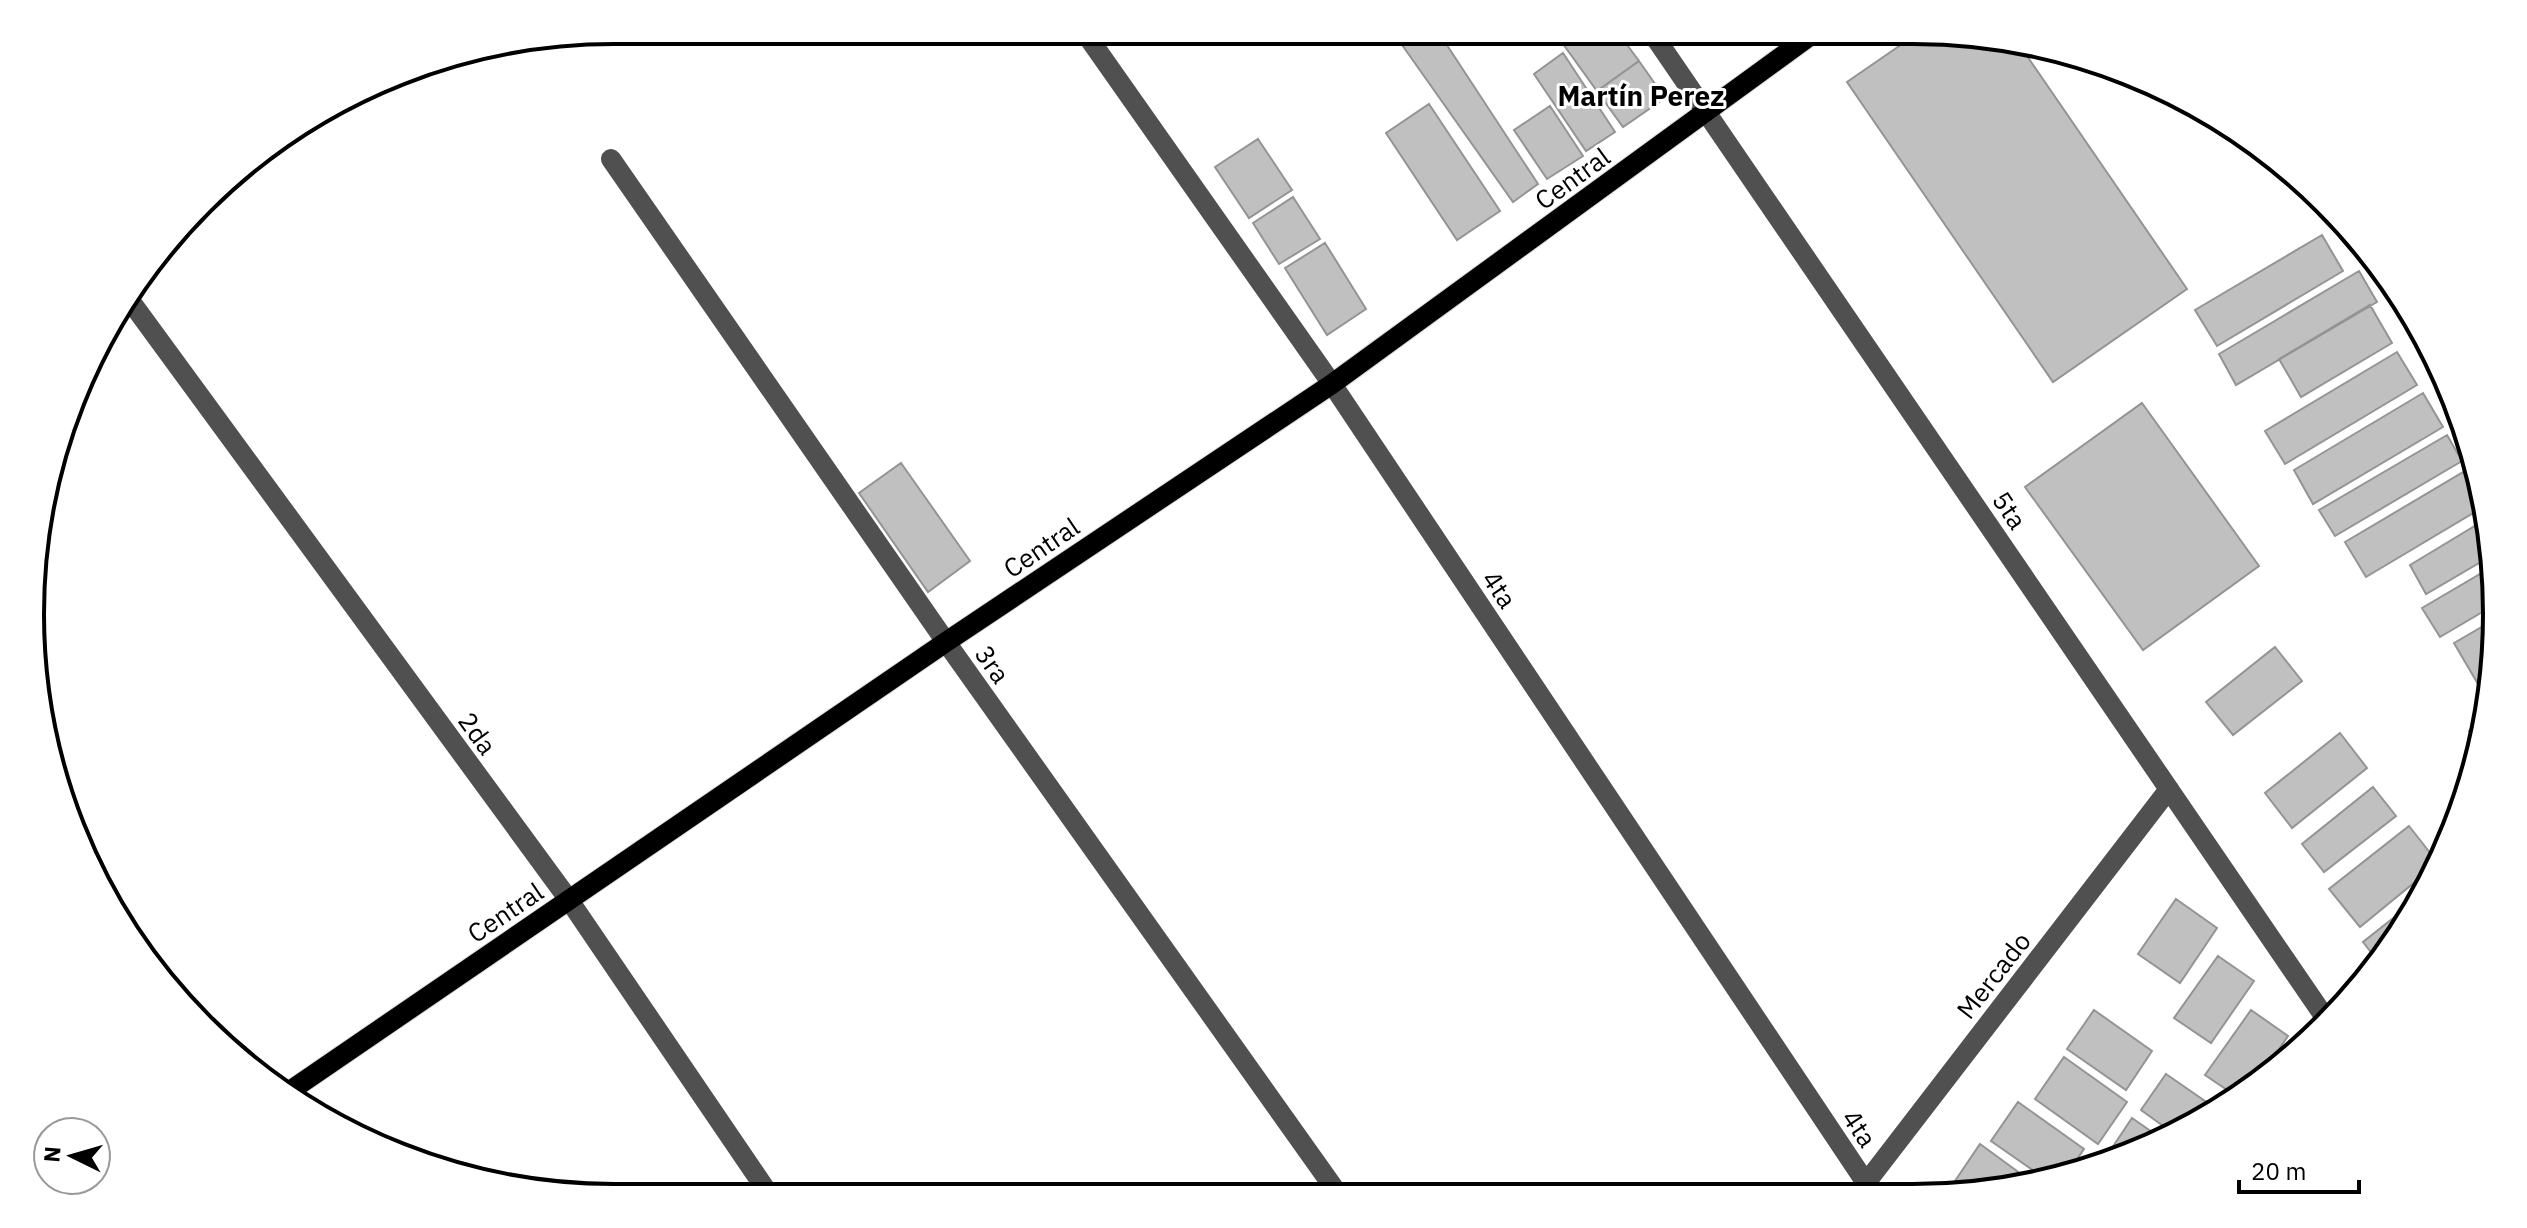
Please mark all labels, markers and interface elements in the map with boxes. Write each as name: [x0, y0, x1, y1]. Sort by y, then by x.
district label: Martín Perez: [1557, 77, 1725, 114]
street label: Central: [1528, 139, 1616, 217]
street label: 5ta: [1985, 484, 2035, 536]
street label: Central: [996, 509, 1086, 585]
street label: 4ta: [1475, 563, 1525, 615]
street label: 3ra: [968, 638, 1018, 690]
street label: 2da: [451, 705, 505, 761]
street label: Central: [460, 874, 550, 950]
street label: Mercado: [1948, 925, 2038, 1025]
street label: 4ta: [1835, 1102, 1885, 1154]
north arrow: [32, 1116, 112, 1196]
scale bar: [2239, 1144, 2359, 1194]
text: N: [36, 1145, 67, 1163]
text: 20 m: [2251, 1155, 2306, 1187]

